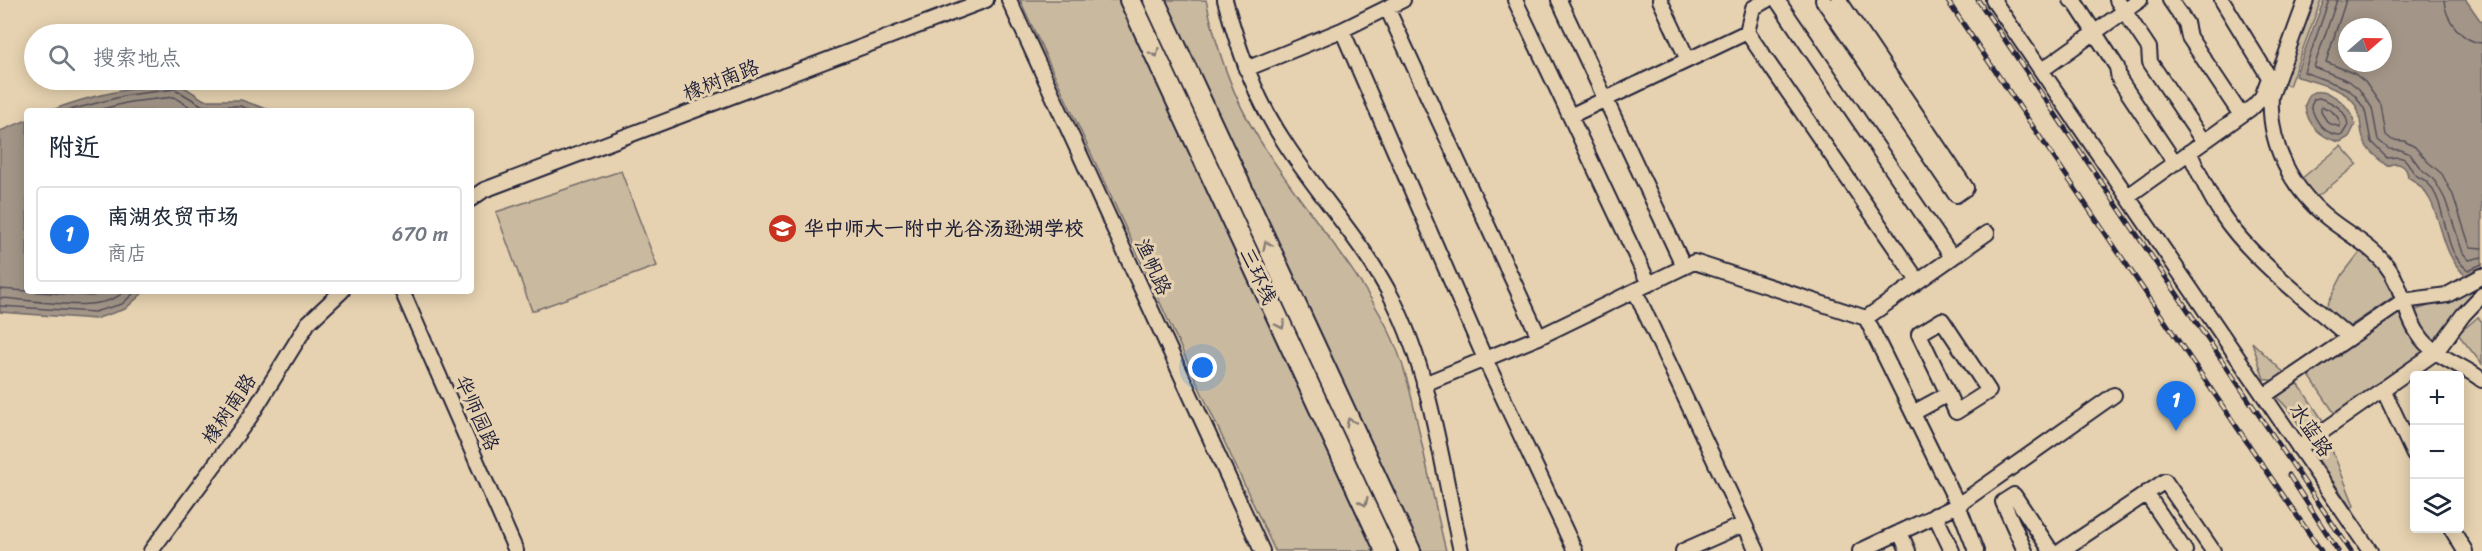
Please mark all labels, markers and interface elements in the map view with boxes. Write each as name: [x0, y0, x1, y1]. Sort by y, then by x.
north arrow: [2338, 18, 2392, 72]
search box: [24, 24, 474, 90]
text: 搜索地点: [93, 38, 181, 77]
icon: search: [45, 41, 78, 74]
one-way arrow: [1147, 47, 1159, 58]
street label: 橡树南路: [677, 49, 766, 111]
text: 附近: [48, 124, 100, 170]
text: 南湖农贸市场: [107, 197, 239, 236]
place label: 华中师大一附中光谷汤逊湖学校: [804, 211, 1084, 246]
school or university icon: 华中师大一附中光谷汤逊湖学校: [767, 212, 799, 244]
text: 1: [65, 217, 74, 252]
text: 670 m: [392, 217, 448, 252]
street label: 渔帆路: [1124, 232, 1182, 302]
text: 商店: [107, 236, 147, 271]
one-way arrow: [1263, 240, 1275, 251]
street label: 三环线: [1229, 241, 1287, 311]
one-way arrow: [1274, 319, 1286, 330]
your location: [1188, 353, 1217, 382]
street label: 橡树南路: [192, 365, 266, 452]
street label: 华师园路: [445, 369, 510, 458]
map controls: [2410, 371, 2464, 533]
button: +: [2410, 371, 2464, 425]
pin: 1: [2156, 382, 2196, 431]
street label: 水蓝路: [2280, 395, 2343, 465]
one-way arrow: [1345, 417, 1357, 428]
button: −: [2410, 425, 2464, 479]
button: layers: [2410, 479, 2464, 533]
one-way arrow: [1356, 495, 1368, 506]

